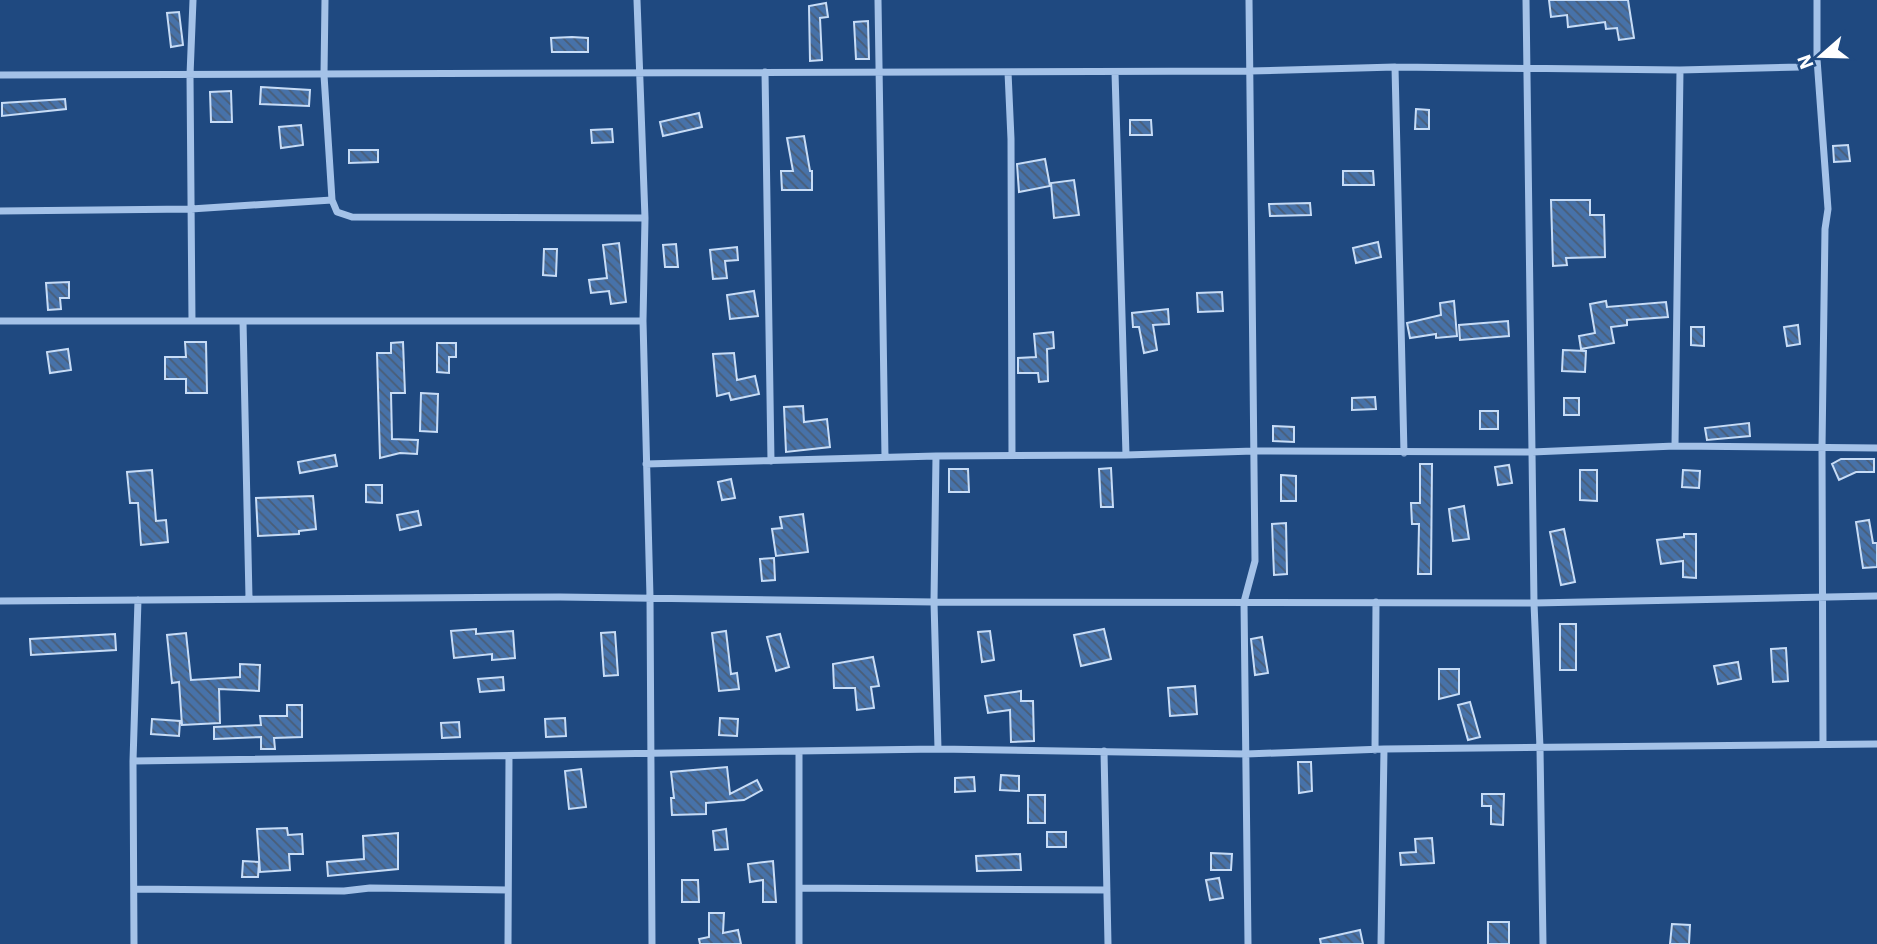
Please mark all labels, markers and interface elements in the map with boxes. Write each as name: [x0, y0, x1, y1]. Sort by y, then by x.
north arrow: [1786, 21, 1856, 91]
text: N: [1791, 51, 1819, 72]

